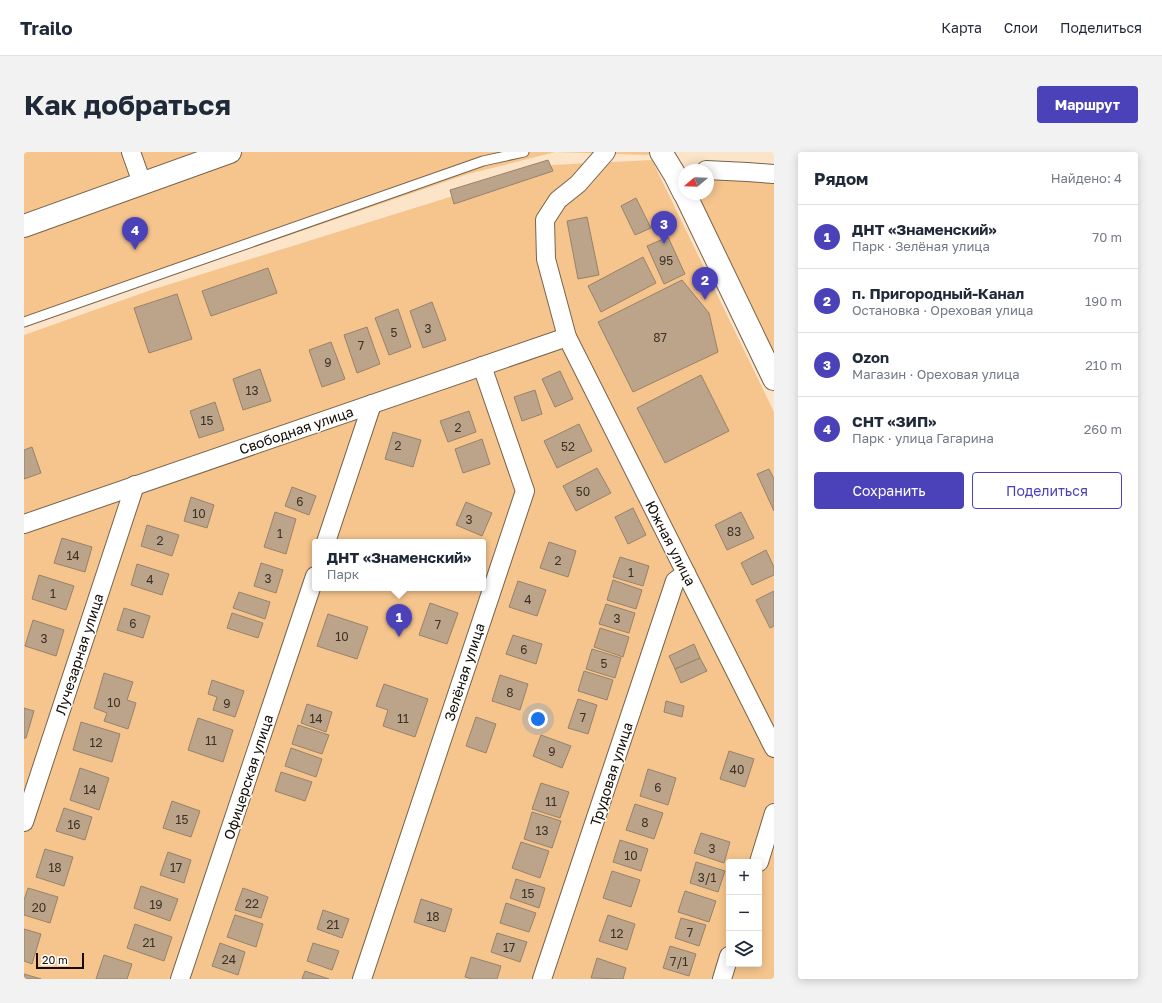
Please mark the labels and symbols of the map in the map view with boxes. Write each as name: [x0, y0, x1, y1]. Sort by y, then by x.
north arrow: [678, 164, 714, 200]
pin: 3: [651, 211, 677, 244]
pin: 4: [122, 217, 148, 250]
house number: 95: [659, 253, 673, 268]
pin: 2: [692, 267, 718, 300]
house number: 3: [424, 321, 432, 336]
house number: 5: [391, 325, 398, 340]
house number: 87: [653, 330, 667, 345]
house number: 7: [358, 338, 364, 353]
house number: 9: [324, 355, 332, 370]
house number: 13: [246, 383, 258, 398]
street label: Свободная улица: [237, 402, 355, 458]
house number: 15: [201, 413, 213, 428]
house number: 2: [455, 420, 462, 435]
house number: 2: [395, 438, 402, 453]
house number: 52: [561, 439, 575, 454]
house number: 50: [576, 484, 590, 499]
house number: 6: [296, 494, 304, 509]
street label: Южная улица: [642, 498, 700, 588]
house number: 10: [192, 506, 206, 521]
house number: 3: [465, 512, 473, 527]
house number: 83: [727, 524, 741, 539]
house number: 1: [277, 526, 283, 541]
house number: 2: [157, 533, 164, 548]
house number: 14: [66, 548, 80, 563]
house number: 2: [555, 553, 562, 568]
house number: 1: [628, 565, 634, 580]
house number: 3: [264, 571, 272, 586]
house number: 4: [146, 572, 154, 587]
house number: 1: [50, 586, 56, 601]
street label: Лучезарная улица: [51, 591, 107, 717]
house number: 4: [524, 592, 532, 607]
pin: 1: [386, 604, 412, 637]
house number: 3: [613, 611, 621, 626]
house number: 6: [129, 616, 137, 631]
house number: 7: [435, 617, 441, 632]
street label: Зелёная улица: [440, 621, 488, 723]
house number: 10: [335, 629, 349, 644]
house number: 3: [40, 631, 48, 646]
house number: 6: [520, 642, 528, 657]
house number: 5: [601, 656, 608, 671]
house number: 8: [506, 685, 514, 700]
house number: 10: [107, 695, 121, 710]
house number: 9: [223, 696, 231, 711]
your location: [528, 709, 548, 729]
house number: 7: [580, 710, 586, 725]
house number: 14: [309, 711, 323, 726]
house number: 11: [397, 711, 409, 726]
street label: Офицерская улица: [220, 712, 276, 842]
street label: Трудовая улица: [586, 720, 636, 828]
house number: 11: [205, 733, 217, 748]
house number: 12: [90, 735, 102, 750]
house number: 9: [548, 744, 556, 759]
house number: 40: [730, 762, 744, 777]
house number: 6: [654, 780, 662, 795]
house number: 14: [83, 782, 97, 797]
house number: 11: [545, 794, 557, 809]
house number: 15: [176, 812, 188, 827]
house number: 8: [641, 815, 649, 830]
house number: 16: [67, 817, 81, 832]
house number: 13: [536, 823, 548, 838]
house number: 3: [708, 841, 716, 856]
house number: 10: [624, 848, 638, 863]
house number: 18: [48, 860, 62, 875]
house number: 17: [170, 860, 182, 875]
house number: 3/1: [698, 870, 716, 885]
house number: 15: [522, 886, 534, 901]
house number: 22: [245, 896, 259, 911]
house number: 19: [149, 897, 163, 912]
house number: 20: [32, 900, 46, 915]
house number: 18: [426, 909, 440, 924]
house number: 21: [327, 917, 340, 932]
house number: 7: [687, 925, 693, 940]
house number: 12: [611, 926, 623, 941]
house number: 21: [143, 935, 156, 950]
house number: 17: [503, 940, 515, 955]
scale bar: [36, 951, 84, 970]
house number: 24: [222, 952, 236, 967]
house number: 7/1: [670, 954, 688, 969]

